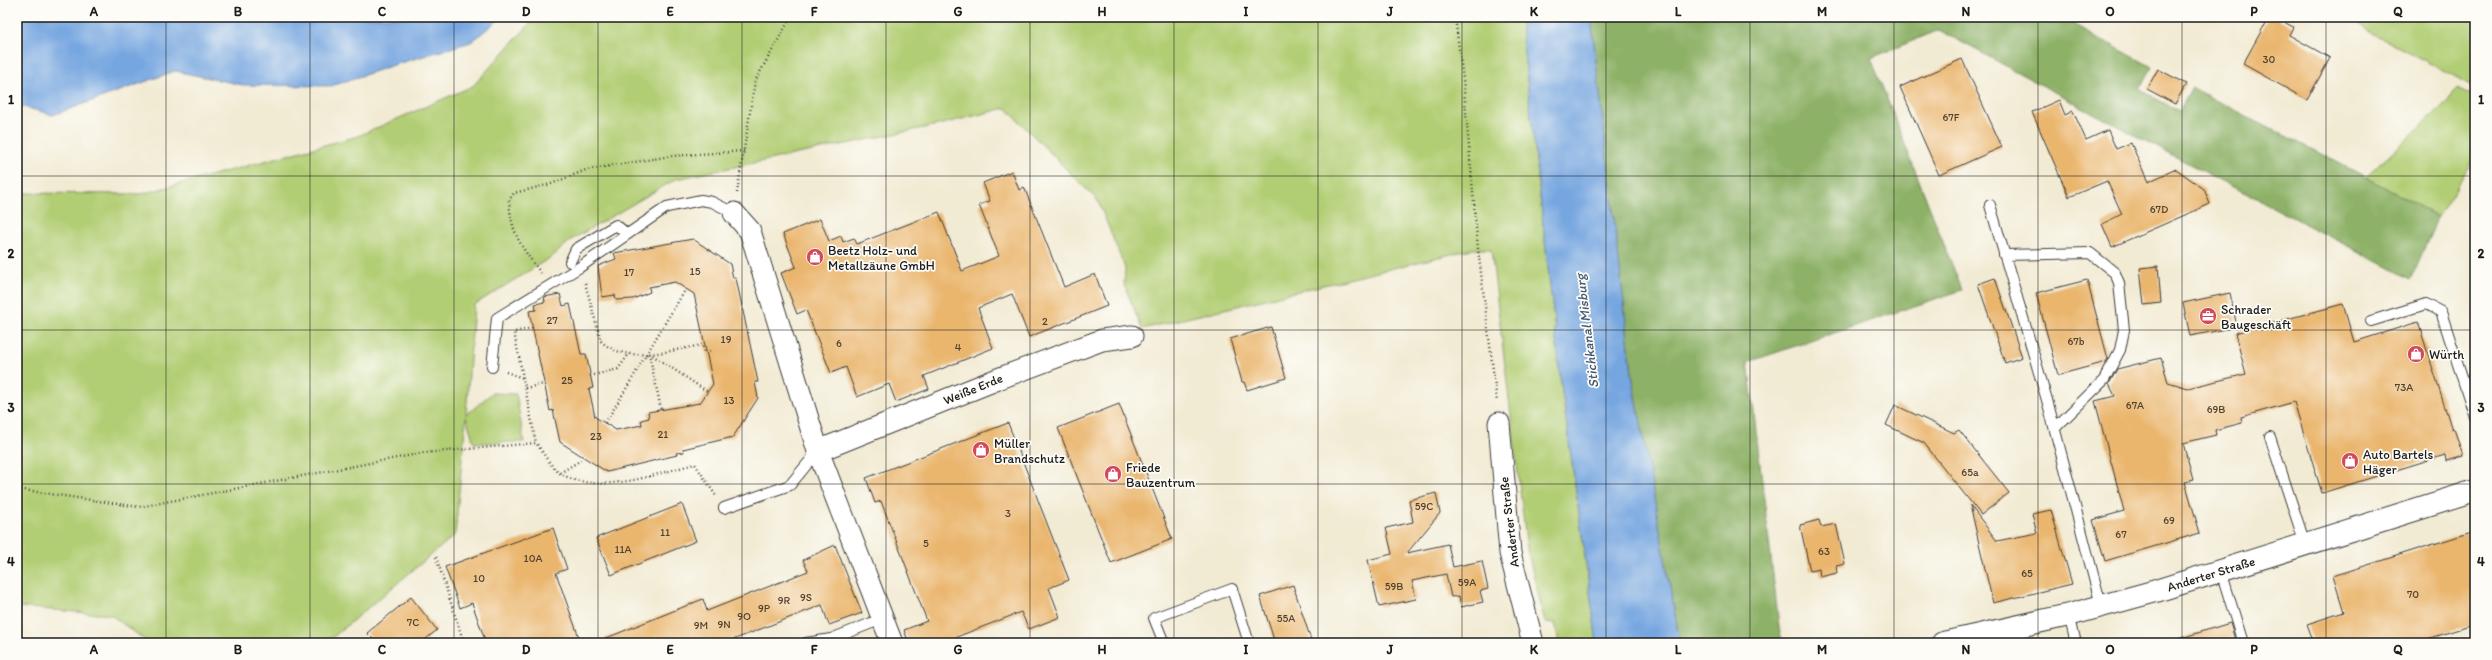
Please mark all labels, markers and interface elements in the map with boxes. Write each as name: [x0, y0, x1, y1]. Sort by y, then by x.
text: A: [89, 4, 99, 19]
text: B: [234, 4, 243, 19]
text: C: [378, 4, 387, 19]
text: D: [522, 4, 531, 19]
text: E: [666, 4, 674, 19]
text: F: [811, 4, 818, 19]
text: G: [954, 4, 963, 19]
text: H: [1098, 4, 1107, 19]
text: I: [1244, 4, 1249, 19]
text: J: [1386, 4, 1394, 19]
text: K: [1530, 4, 1539, 19]
text: L: [1675, 4, 1682, 19]
text: M: [1817, 4, 1827, 19]
text: N: [1962, 4, 1971, 19]
text: O: [2105, 4, 2115, 19]
text: P: [2250, 4, 2258, 19]
text: Q: [2393, 4, 2403, 19]
house number: 30: [2263, 53, 2276, 66]
text: 1: [8, 92, 14, 107]
text: 1: [2478, 92, 2484, 107]
house number: 67F: [1943, 111, 1960, 124]
house number: 67D: [2150, 203, 2168, 216]
place label: Beetz Holz- und Metallzäune GmbH: [828, 243, 935, 273]
text: 2: [8, 246, 15, 261]
text: 2: [2478, 246, 2485, 261]
shop icon: Beetz Holz- und Metallzäune GmbH: [805, 247, 825, 267]
house number: 15: [690, 265, 701, 278]
house number: 17: [624, 266, 635, 279]
water label: Stichkanal Misburg: [1571, 271, 1602, 389]
place label: Schrader Baugeschäft: [2221, 302, 2292, 332]
office icon: Schrader Baugeschäft: [2198, 306, 2218, 326]
house number: 27: [546, 314, 558, 327]
house number: 2: [1042, 315, 1048, 328]
house number: 19: [721, 333, 732, 346]
house number: 67b: [2068, 335, 2085, 348]
house number: 6: [836, 337, 842, 350]
house number: 4: [955, 341, 962, 354]
shop icon: Würth: [2406, 344, 2426, 364]
place label: Würth: [2429, 347, 2464, 362]
street label: Weiße Erde: [941, 370, 1005, 408]
house number: 25: [561, 374, 573, 387]
house number: 73A: [2395, 381, 2413, 394]
house number: 13: [723, 394, 735, 407]
house number: 67A: [2126, 399, 2144, 412]
text: 3: [7, 400, 15, 415]
text: 3: [2477, 400, 2485, 415]
house number: 69B: [2207, 403, 2225, 416]
house number: 21: [658, 428, 668, 441]
house number: 23: [590, 430, 602, 443]
place label: Müller Brandschutz: [994, 436, 1065, 466]
shop icon: Müller Brandschutz: [971, 440, 991, 460]
place label: Auto Bartels Häger: [2363, 447, 2434, 477]
shop icon: Auto Bartels Häger: [2340, 451, 2360, 471]
place label: Friede Bauzentrum: [1126, 460, 1196, 490]
shop icon: Friede Bauzentrum: [1103, 464, 1123, 484]
house number: 65a: [1961, 466, 1979, 479]
street label: Anderter Straße: [1496, 476, 1522, 568]
house number: 59C: [1415, 500, 1433, 513]
house number: 3: [1005, 507, 1011, 520]
house number: 69: [2163, 514, 2175, 527]
house number: 11: [660, 526, 670, 539]
house number: 67: [2115, 528, 2127, 541]
house number: 5: [923, 537, 929, 550]
house number: 11A: [614, 543, 632, 556]
house number: 63: [1818, 545, 1830, 558]
house number: 10A: [524, 552, 542, 565]
text: 4: [7, 554, 15, 569]
street label: Anderter Straße: [2165, 554, 2257, 594]
text: 4: [2477, 554, 2485, 569]
house number: 65: [2021, 567, 2033, 580]
house number: 10: [473, 572, 485, 585]
house number: 59A: [1458, 576, 1476, 589]
house number: 59B: [1385, 580, 1403, 593]
house number: 70: [2407, 588, 2419, 601]
house number: 9S: [800, 591, 812, 604]
house number: 9R: [778, 594, 791, 607]
house number: 9P: [758, 602, 771, 615]
house number: 9O: [737, 610, 751, 623]
house number: 55A: [1277, 612, 1295, 625]
house number: 7C: [407, 616, 419, 629]
house number: 9N: [717, 618, 731, 631]
house number: 9M: [694, 619, 708, 632]
text: A: [89, 642, 99, 657]
text: B: [234, 642, 243, 657]
text: C: [378, 642, 387, 657]
text: D: [522, 642, 531, 657]
text: E: [666, 642, 674, 657]
text: F: [811, 642, 818, 657]
text: G: [954, 642, 963, 657]
text: H: [1098, 642, 1107, 657]
text: I: [1244, 642, 1249, 657]
text: J: [1386, 642, 1394, 657]
text: K: [1530, 642, 1539, 657]
text: L: [1675, 642, 1682, 657]
text: M: [1817, 642, 1827, 657]
text: N: [1962, 642, 1971, 657]
text: O: [2105, 642, 2115, 657]
text: P: [2250, 642, 2258, 657]
text: Q: [2393, 642, 2403, 657]

